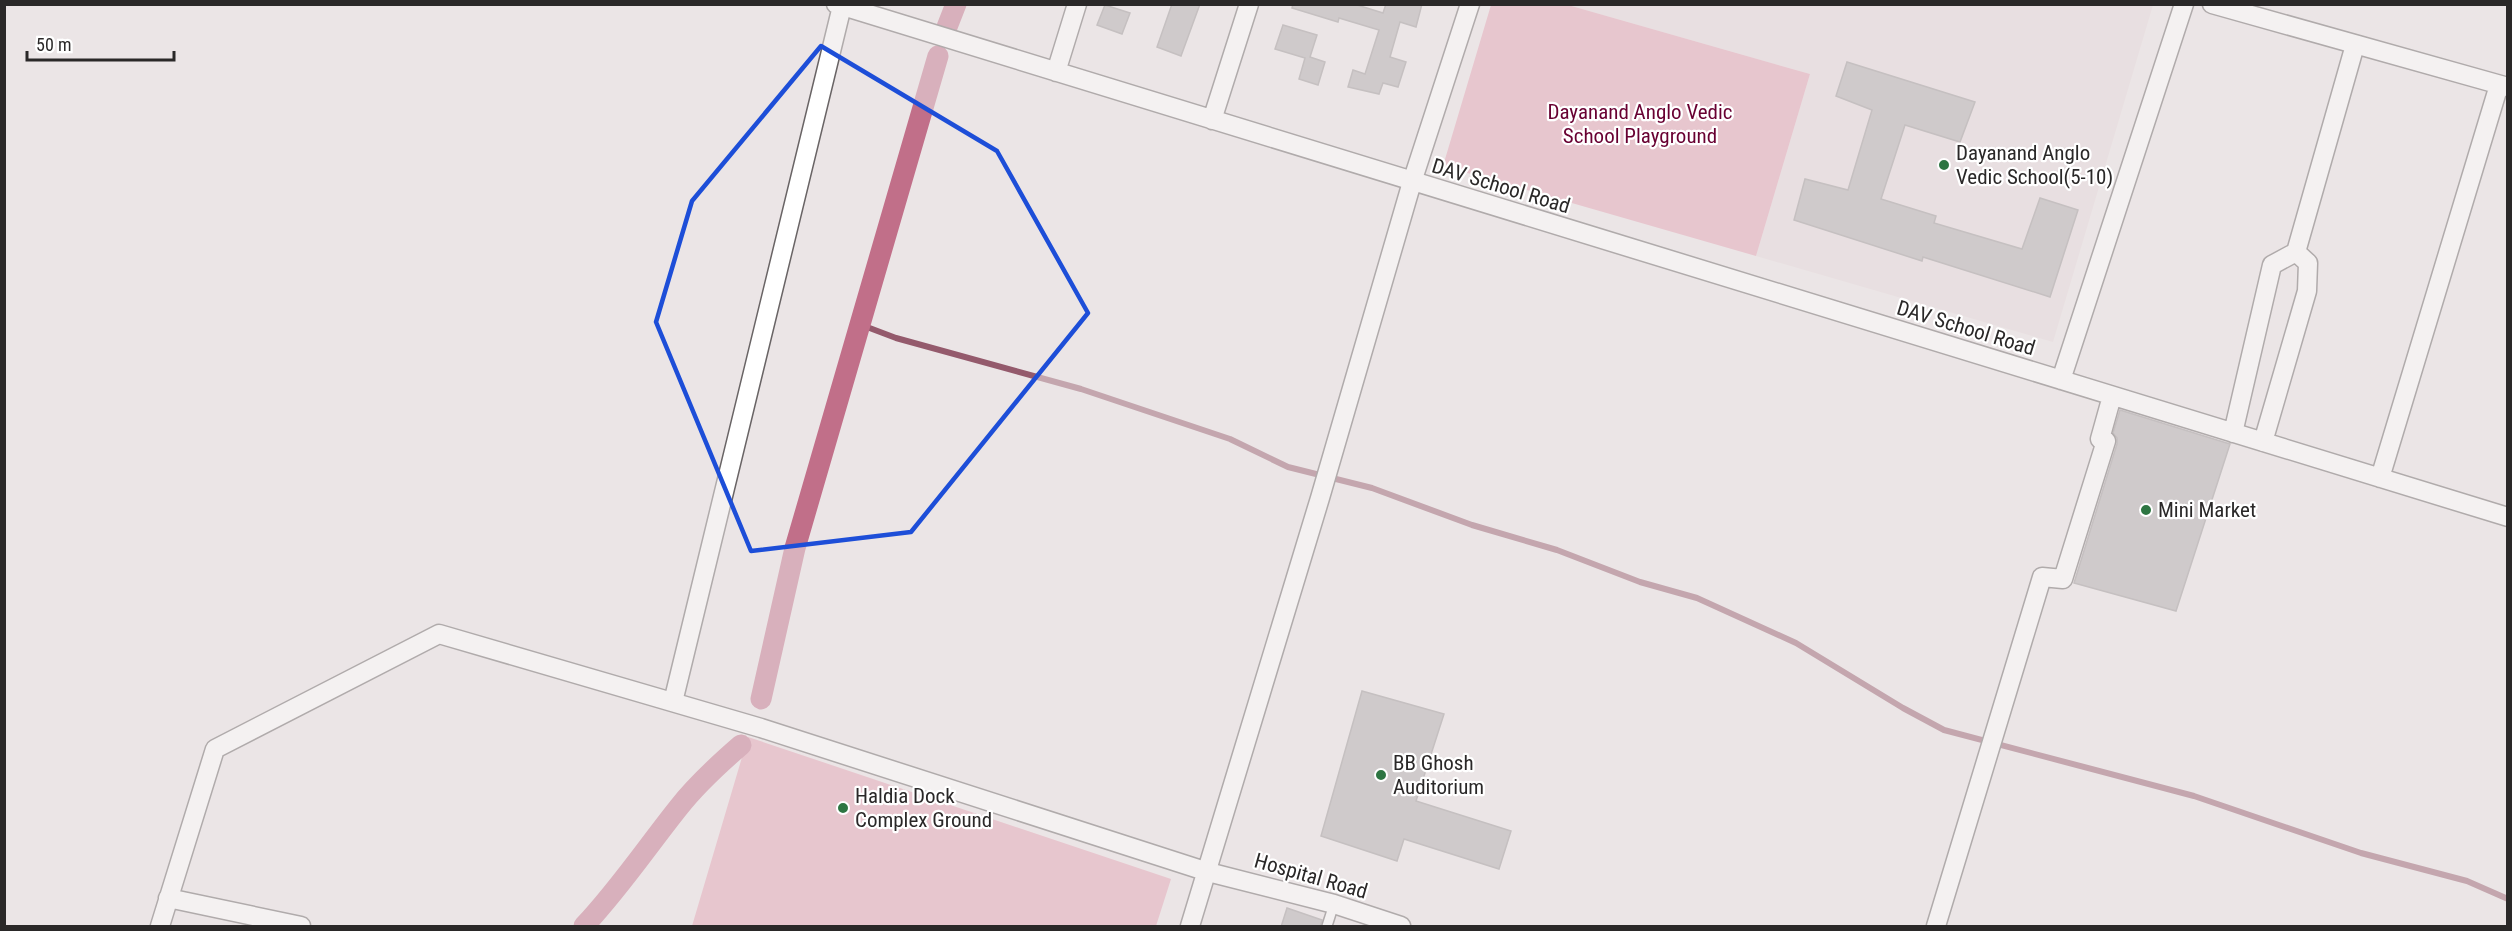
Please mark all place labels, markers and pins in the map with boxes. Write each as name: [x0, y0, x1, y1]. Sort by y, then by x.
place label: Dayanand Anglo Vedic School(5-10): [1956, 141, 2113, 189]
marker: Dayanand Anglo Vedic School(5-10): [1937, 158, 1951, 172]
place label: Mini Market: [2158, 498, 2256, 522]
marker: Mini Market: [2139, 503, 2153, 517]
place label: BB Ghosh Auditorium: [1393, 751, 1484, 799]
marker: BB Ghosh Auditorium: [1374, 768, 1388, 782]
place label: Haldia Dock Complex Ground: [855, 784, 992, 832]
marker: Haldia Dock Complex Ground: [836, 801, 850, 815]

